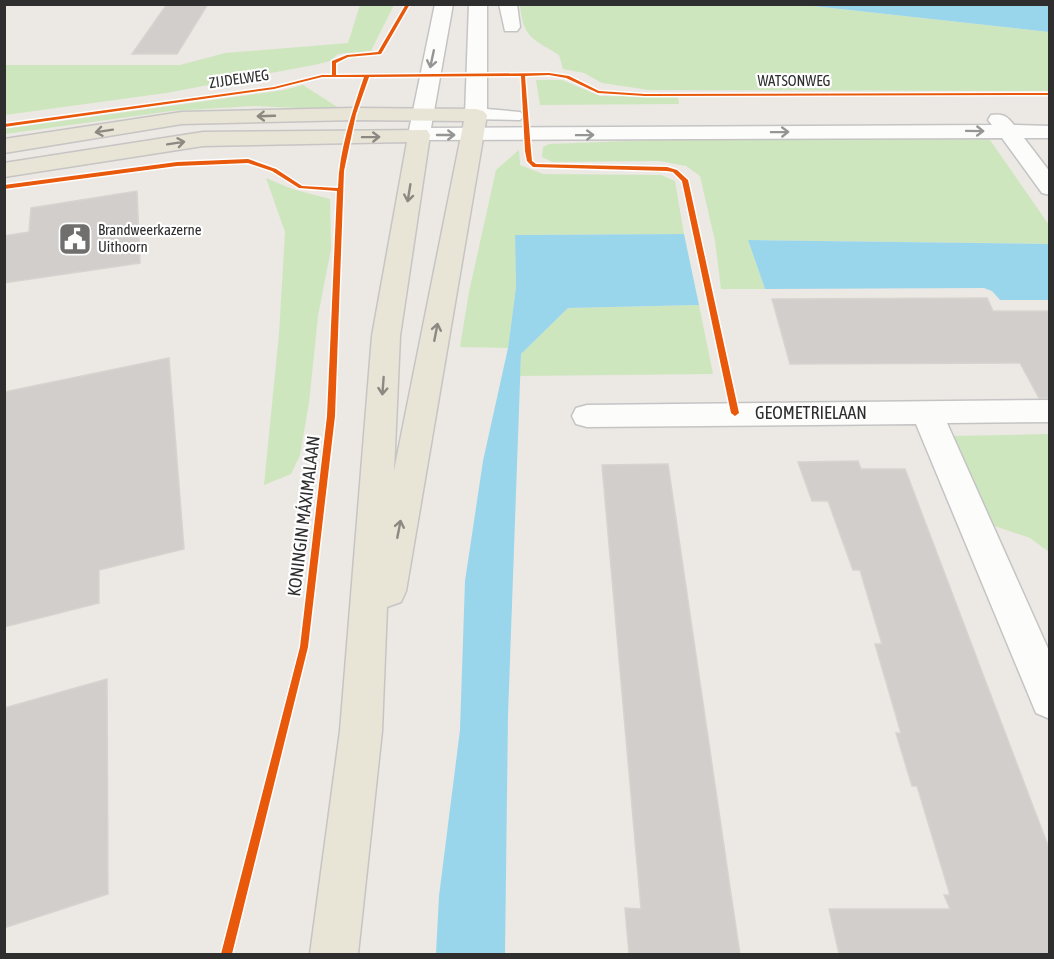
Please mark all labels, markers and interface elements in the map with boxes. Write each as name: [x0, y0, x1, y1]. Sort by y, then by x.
one-way arrow: [426, 49, 437, 68]
street label: ZIJDELWEG: [208, 66, 270, 91]
street label: WATSONWEG: [757, 72, 831, 89]
one-way arrow: [256, 110, 276, 122]
one-way arrow: [94, 125, 114, 136]
one-way arrow: [964, 125, 984, 137]
one-way arrow: [769, 127, 789, 138]
one-way arrow: [574, 129, 594, 141]
one-way arrow: [436, 130, 456, 141]
one-way arrow: [361, 131, 380, 142]
one-way arrow: [166, 138, 186, 149]
one-way arrow: [404, 183, 415, 202]
public building icon: Brandweerkazerne Uithoorn: [57, 221, 93, 257]
place label: Brandweerkazerne Uithoorn: [98, 221, 202, 255]
one-way arrow: [431, 323, 442, 343]
one-way arrow: [377, 376, 388, 396]
street label: GEOMETRIELAAN: [755, 402, 867, 423]
street label: KONINGIN MÁXIMALAAN: [283, 435, 324, 597]
one-way arrow: [394, 520, 405, 540]

